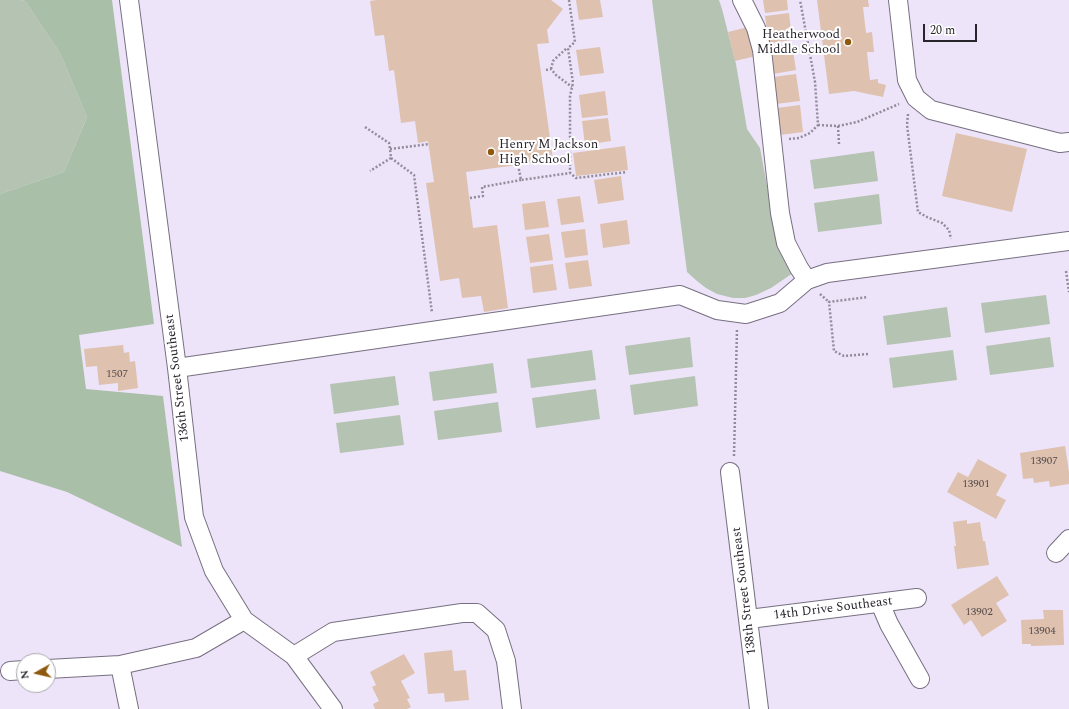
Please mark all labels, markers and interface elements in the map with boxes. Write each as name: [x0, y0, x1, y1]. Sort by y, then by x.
scale bar: [925, 16, 979, 42]
text: 20 m: [930, 21, 955, 40]
place label: Heatherwood Middle School: [757, 27, 840, 58]
marker: Heatherwood Middle School: [843, 37, 853, 47]
place label: Henry M Jackson High School: [499, 137, 598, 168]
marker: Henry M Jackson High School: [486, 147, 496, 157]
street label: 136th Street Southeast: [162, 313, 194, 443]
house number: 1507: [106, 368, 128, 382]
house number: 13907: [1030, 455, 1058, 469]
house number: 13901: [962, 478, 990, 492]
street label: 138th Street Southeast: [729, 526, 761, 656]
street label: 14th Drive Southeast: [773, 594, 893, 624]
house number: 13902: [965, 606, 993, 620]
house number: 13904: [1028, 625, 1056, 639]
north arrow: [16, 653, 56, 693]
text: N: [16, 669, 34, 680]

